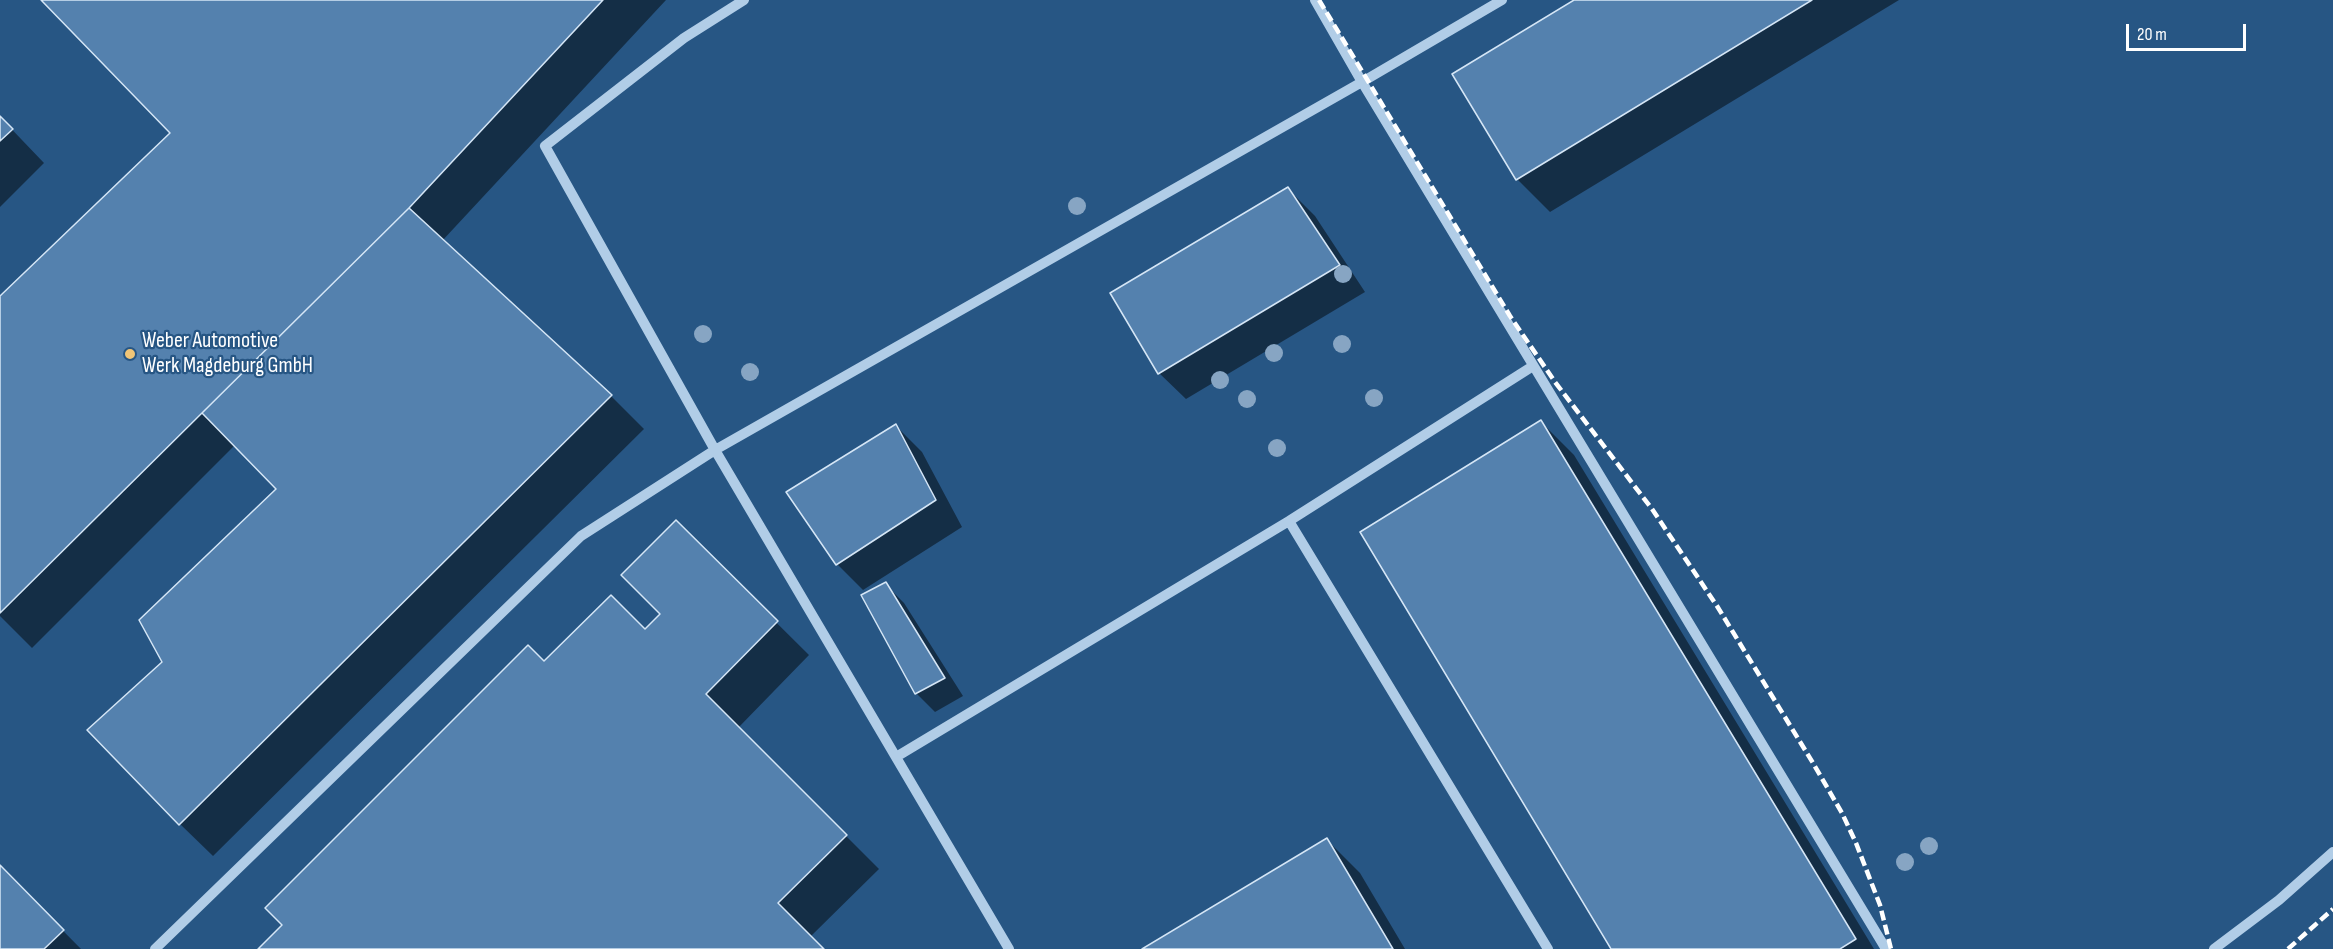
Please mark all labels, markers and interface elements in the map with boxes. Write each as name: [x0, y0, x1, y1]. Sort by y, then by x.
scale bar: [2129, 12, 2249, 50]
text: 20 m: [2137, 24, 2167, 45]
place label: Weber Automotive Werk Magdeburg GmbH: [142, 328, 313, 380]
marker: Weber Automotive Werk Magdeburg GmbH: [123, 347, 137, 361]

